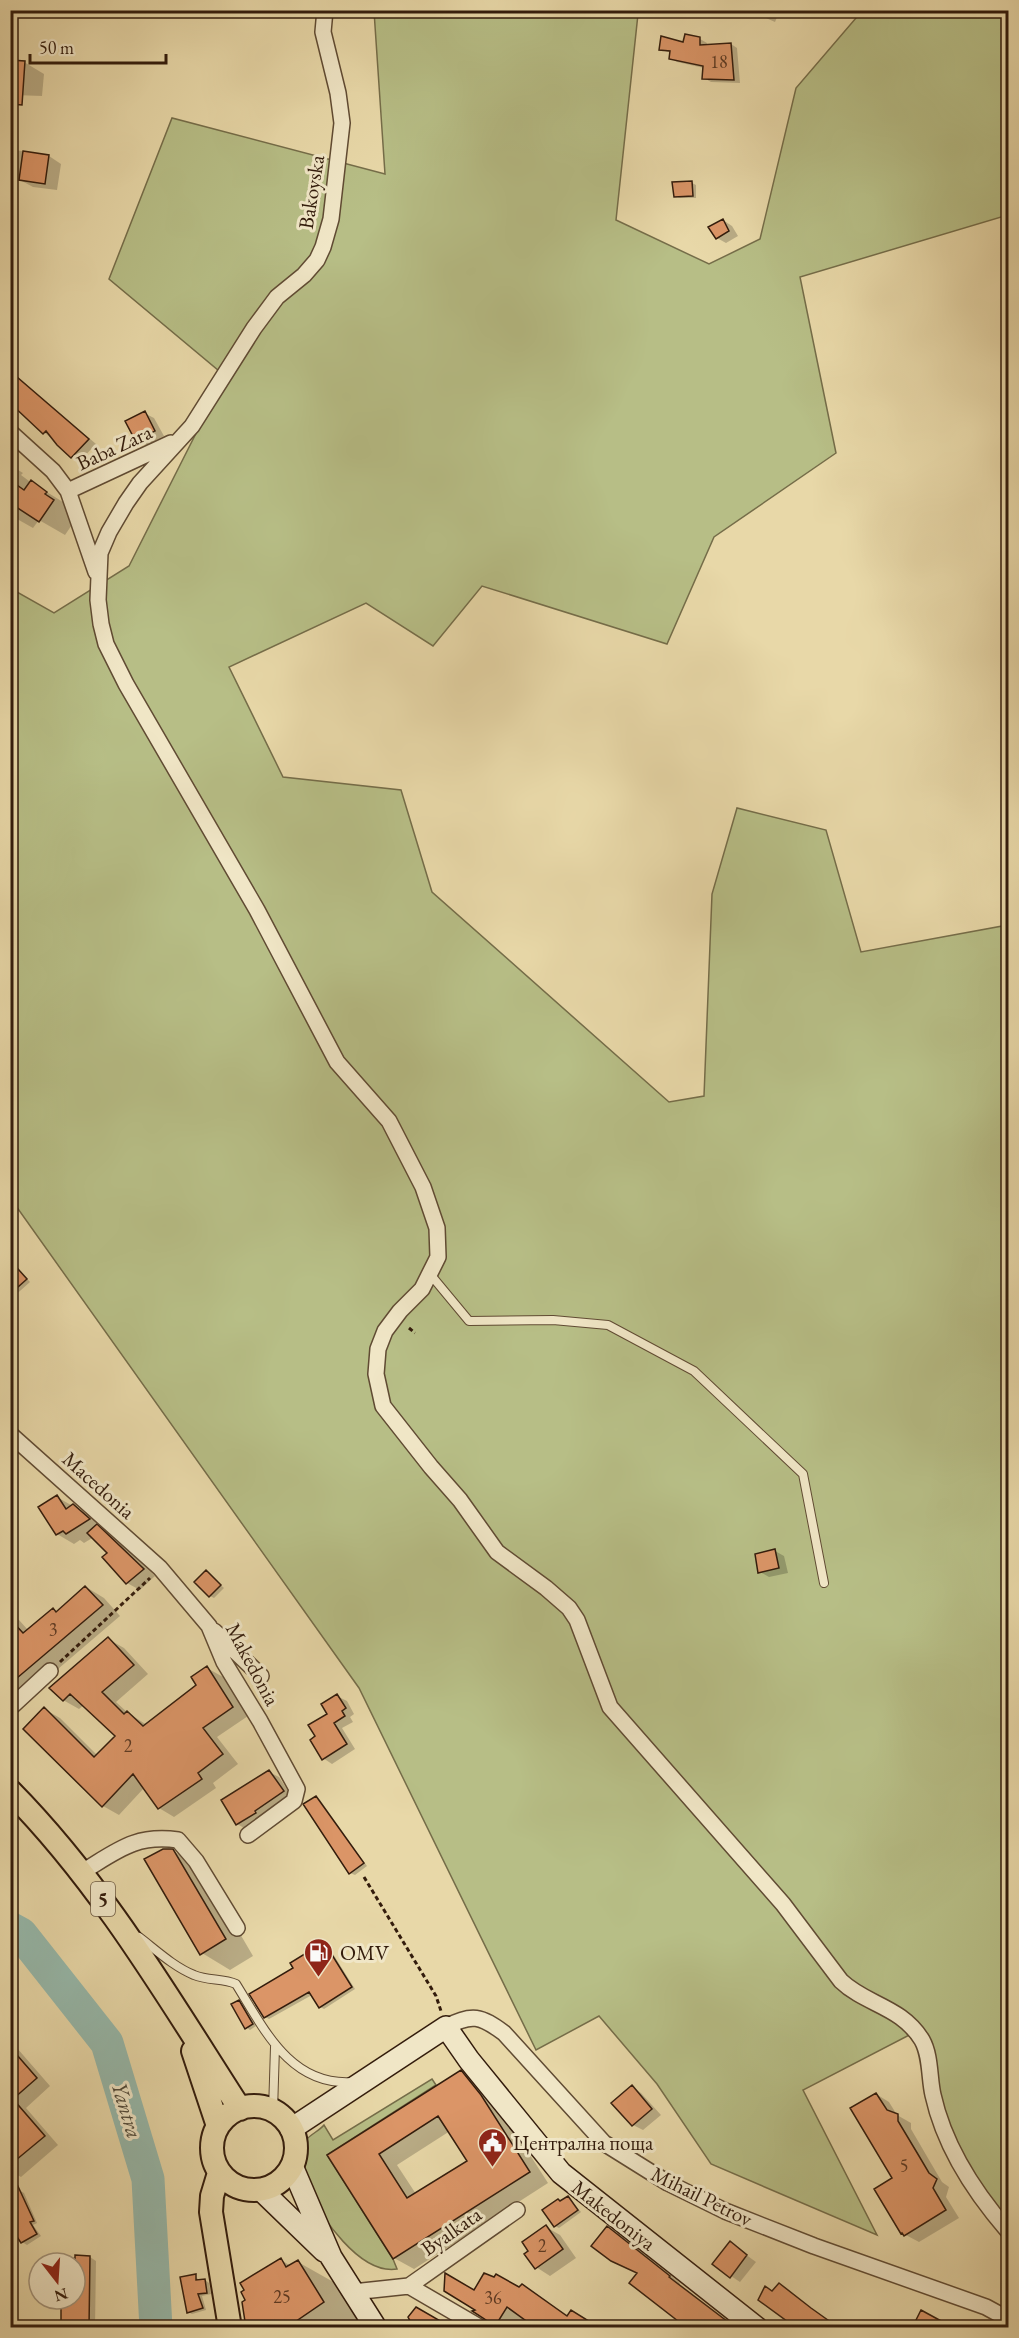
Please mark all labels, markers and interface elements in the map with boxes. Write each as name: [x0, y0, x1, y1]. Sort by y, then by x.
scale bar: [30, 27, 166, 65]
text: 50 m: [39, 36, 74, 59]
house number: 18: [710, 50, 728, 73]
street label: Bakoyska: [292, 152, 330, 231]
street label: Baba Zara: [72, 418, 157, 476]
street label: Macedonia: [57, 1445, 141, 1525]
house number: 3: [49, 1618, 57, 1641]
street label: Makedonia: [220, 1618, 286, 1711]
house number: 2: [124, 1734, 133, 1757]
road number: 5: [91, 1882, 115, 1916]
fuel station icon: OMV: [303, 1936, 335, 1978]
place label: OMV: [340, 1939, 390, 1966]
water label: Yantra: [105, 2078, 149, 2142]
public building icon: Централна поща: [476, 2126, 508, 2168]
place label: Централна поща: [513, 2129, 654, 2156]
house number: 5: [900, 2154, 908, 2177]
street label: Mihail Petrov: [647, 2160, 758, 2232]
street label: Makedoniya: [567, 2174, 662, 2257]
street label: Byalkata: [415, 2200, 487, 2262]
house number: 2: [538, 2234, 547, 2257]
north arrow: [27, 2251, 87, 2311]
text: N: [52, 2283, 71, 2307]
house number: 25: [273, 2285, 291, 2308]
house number: 36: [484, 2286, 502, 2309]

